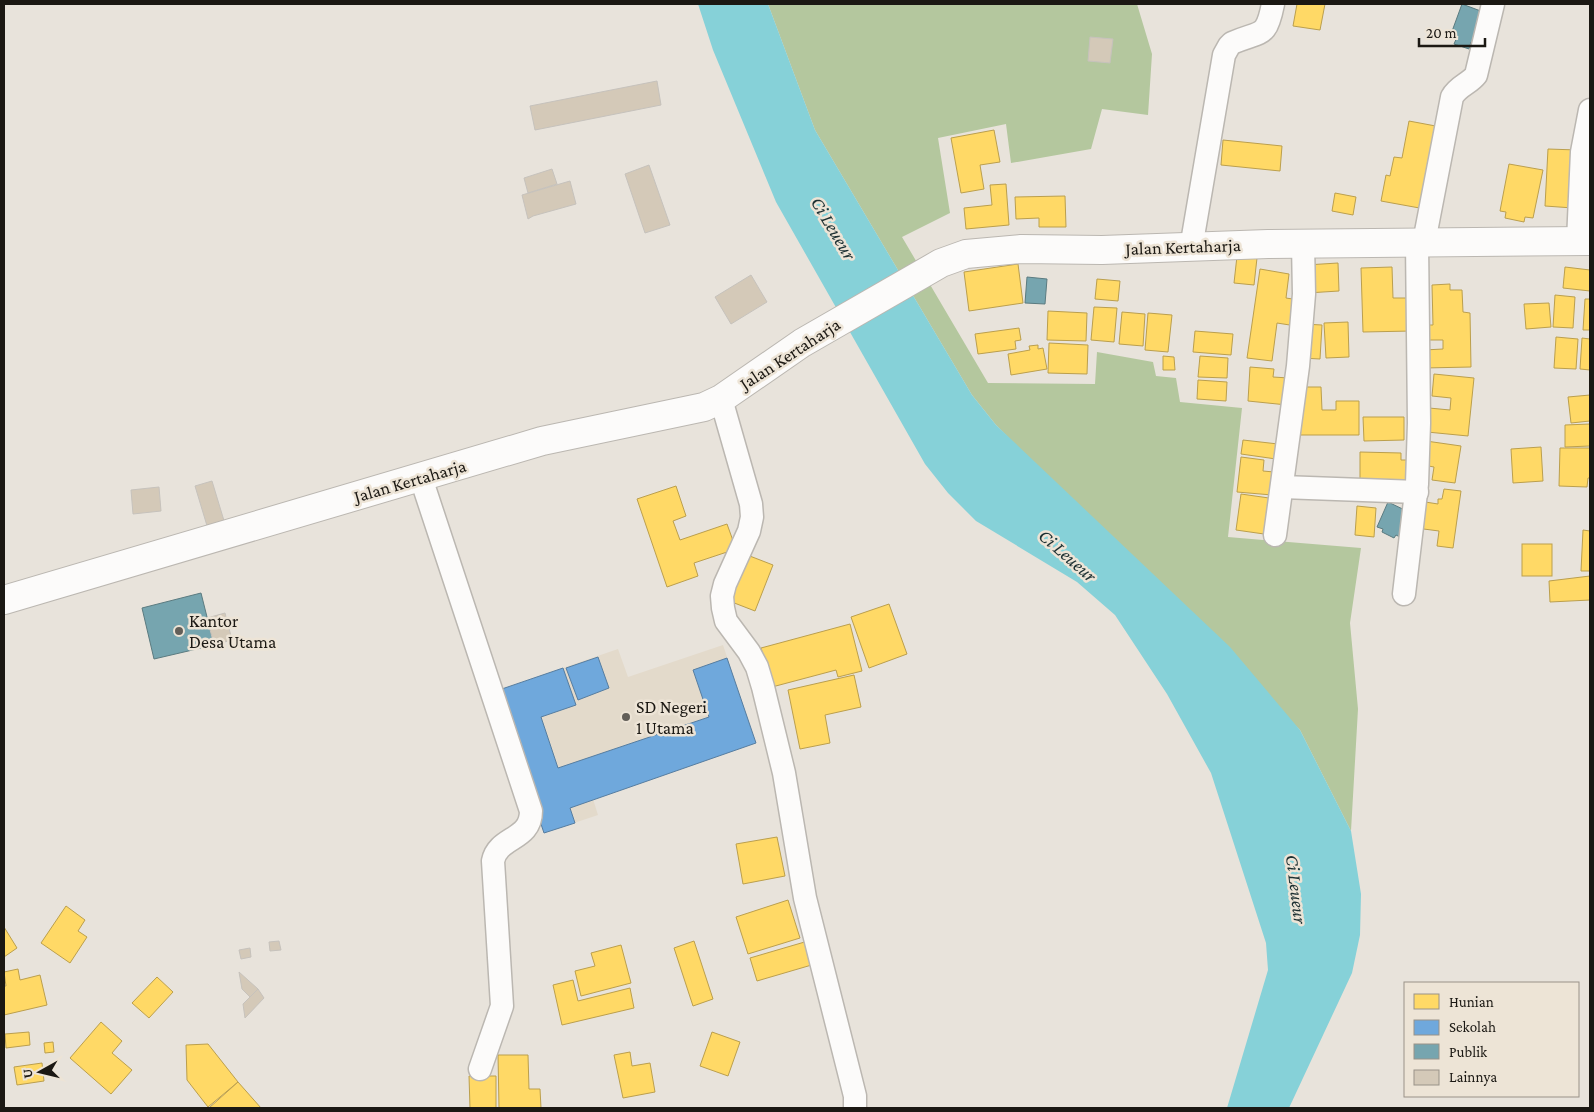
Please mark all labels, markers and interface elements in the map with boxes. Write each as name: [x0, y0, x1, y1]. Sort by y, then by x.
scale bar: [1419, 15, 1485, 47]
text: 20 m: [1426, 25, 1457, 41]
water label: Ci Leueur: [807, 193, 861, 265]
street label: Jalan Kertaharja: [1123, 235, 1241, 260]
street label: Jalan Kertaharja: [734, 314, 844, 396]
street label: Jalan Kertaharja: [350, 455, 469, 508]
water label: Ci Leueur: [1035, 525, 1102, 587]
place label: Kantor Desa Utama: [189, 611, 276, 652]
marker: Kantor Desa Utama: [173, 625, 185, 637]
place label: SD Negeri 1 Utama: [636, 697, 707, 738]
marker: SD Negeri 1 Utama: [620, 711, 632, 723]
water label: Ci Leueur: [1282, 853, 1311, 926]
legend: [1404, 982, 1579, 1097]
text: Hunian: [1449, 994, 1494, 1010]
text: Sekolah: [1449, 1019, 1496, 1035]
text: Publik: [1449, 1044, 1488, 1060]
north arrow: [15, 1047, 65, 1097]
text: U: [18, 1068, 36, 1080]
text: Lainnya: [1449, 1069, 1497, 1086]

